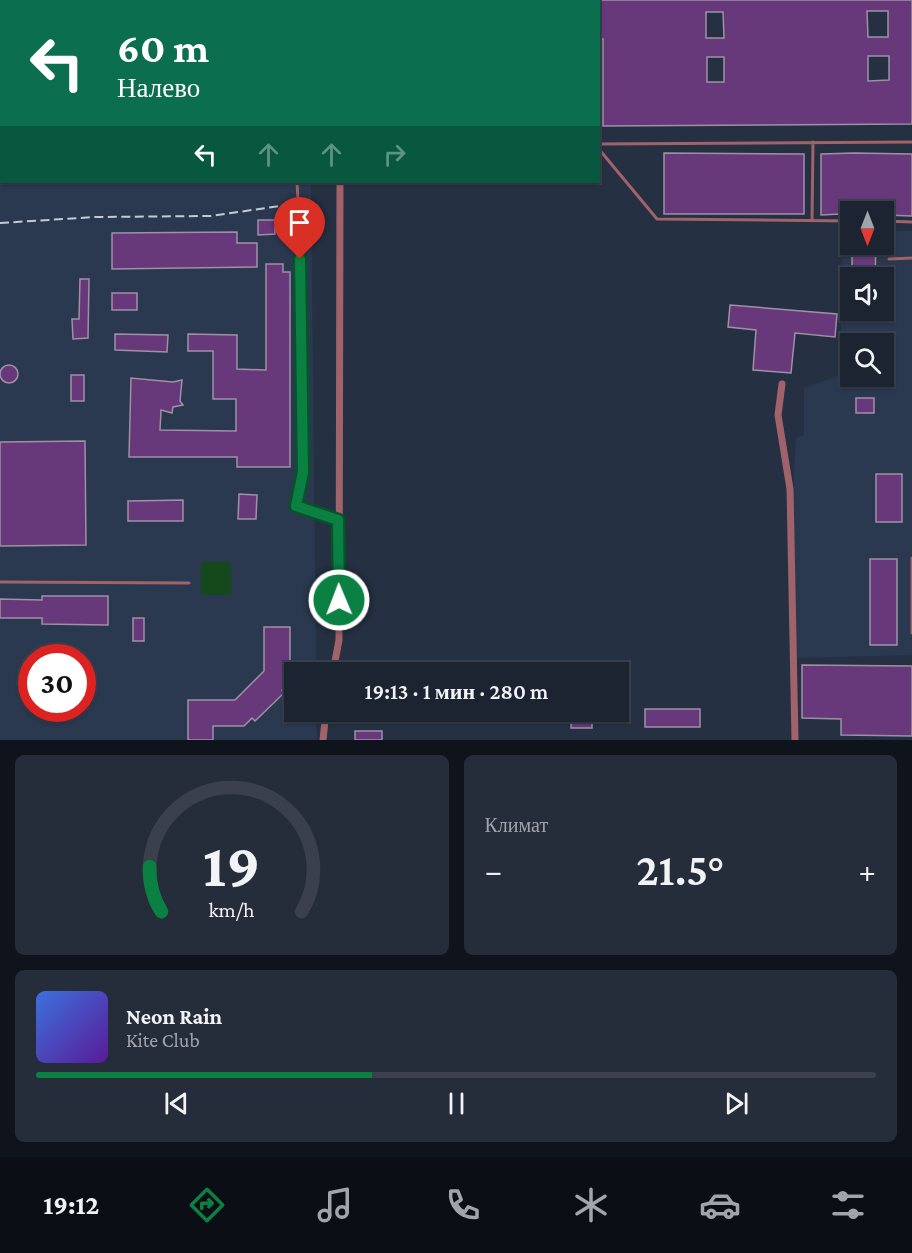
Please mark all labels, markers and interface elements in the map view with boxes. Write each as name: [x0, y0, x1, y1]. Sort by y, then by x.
icon: left: [18, 24, 96, 102]
text: 60 m: [117, 24, 209, 71]
text: Налево: [117, 73, 200, 103]
icon: left: [189, 138, 222, 171]
icon: ahead: [252, 138, 285, 171]
icon: ahead: [315, 138, 348, 171]
icon: right: [378, 138, 411, 171]
pin: [274, 197, 325, 259]
north arrow: [840, 201, 894, 255]
map controls: [840, 201, 894, 387]
icon: arrive: [283, 206, 316, 239]
button: sound: [840, 267, 894, 321]
button: search: [840, 333, 894, 387]
position arrow: [307, 568, 371, 632]
speed limit sign: 30: [18, 644, 96, 722]
text: 19:13 · 1 мин · 280 m: [365, 679, 548, 704]
text: Климат: [485, 814, 548, 836]
text: 19: [203, 830, 260, 899]
text: 21.5°: [636, 845, 724, 895]
text: −: [485, 852, 502, 889]
text: +: [859, 852, 876, 889]
text: km/h: [209, 898, 255, 922]
text: Neon Rain: [126, 1004, 222, 1029]
text: Kite Club: [126, 1029, 200, 1051]
icon: previous: [160, 1087, 193, 1120]
icon: pause: [440, 1087, 473, 1120]
icon: next: [720, 1087, 753, 1120]
icon: directions: [186, 1184, 228, 1226]
icon: music: [314, 1184, 356, 1226]
icon: phone: [442, 1184, 484, 1226]
icon: climate: [570, 1184, 612, 1226]
icon: car: [699, 1184, 741, 1226]
icon: filters: [827, 1184, 869, 1226]
text: 19:12: [43, 1190, 99, 1220]

